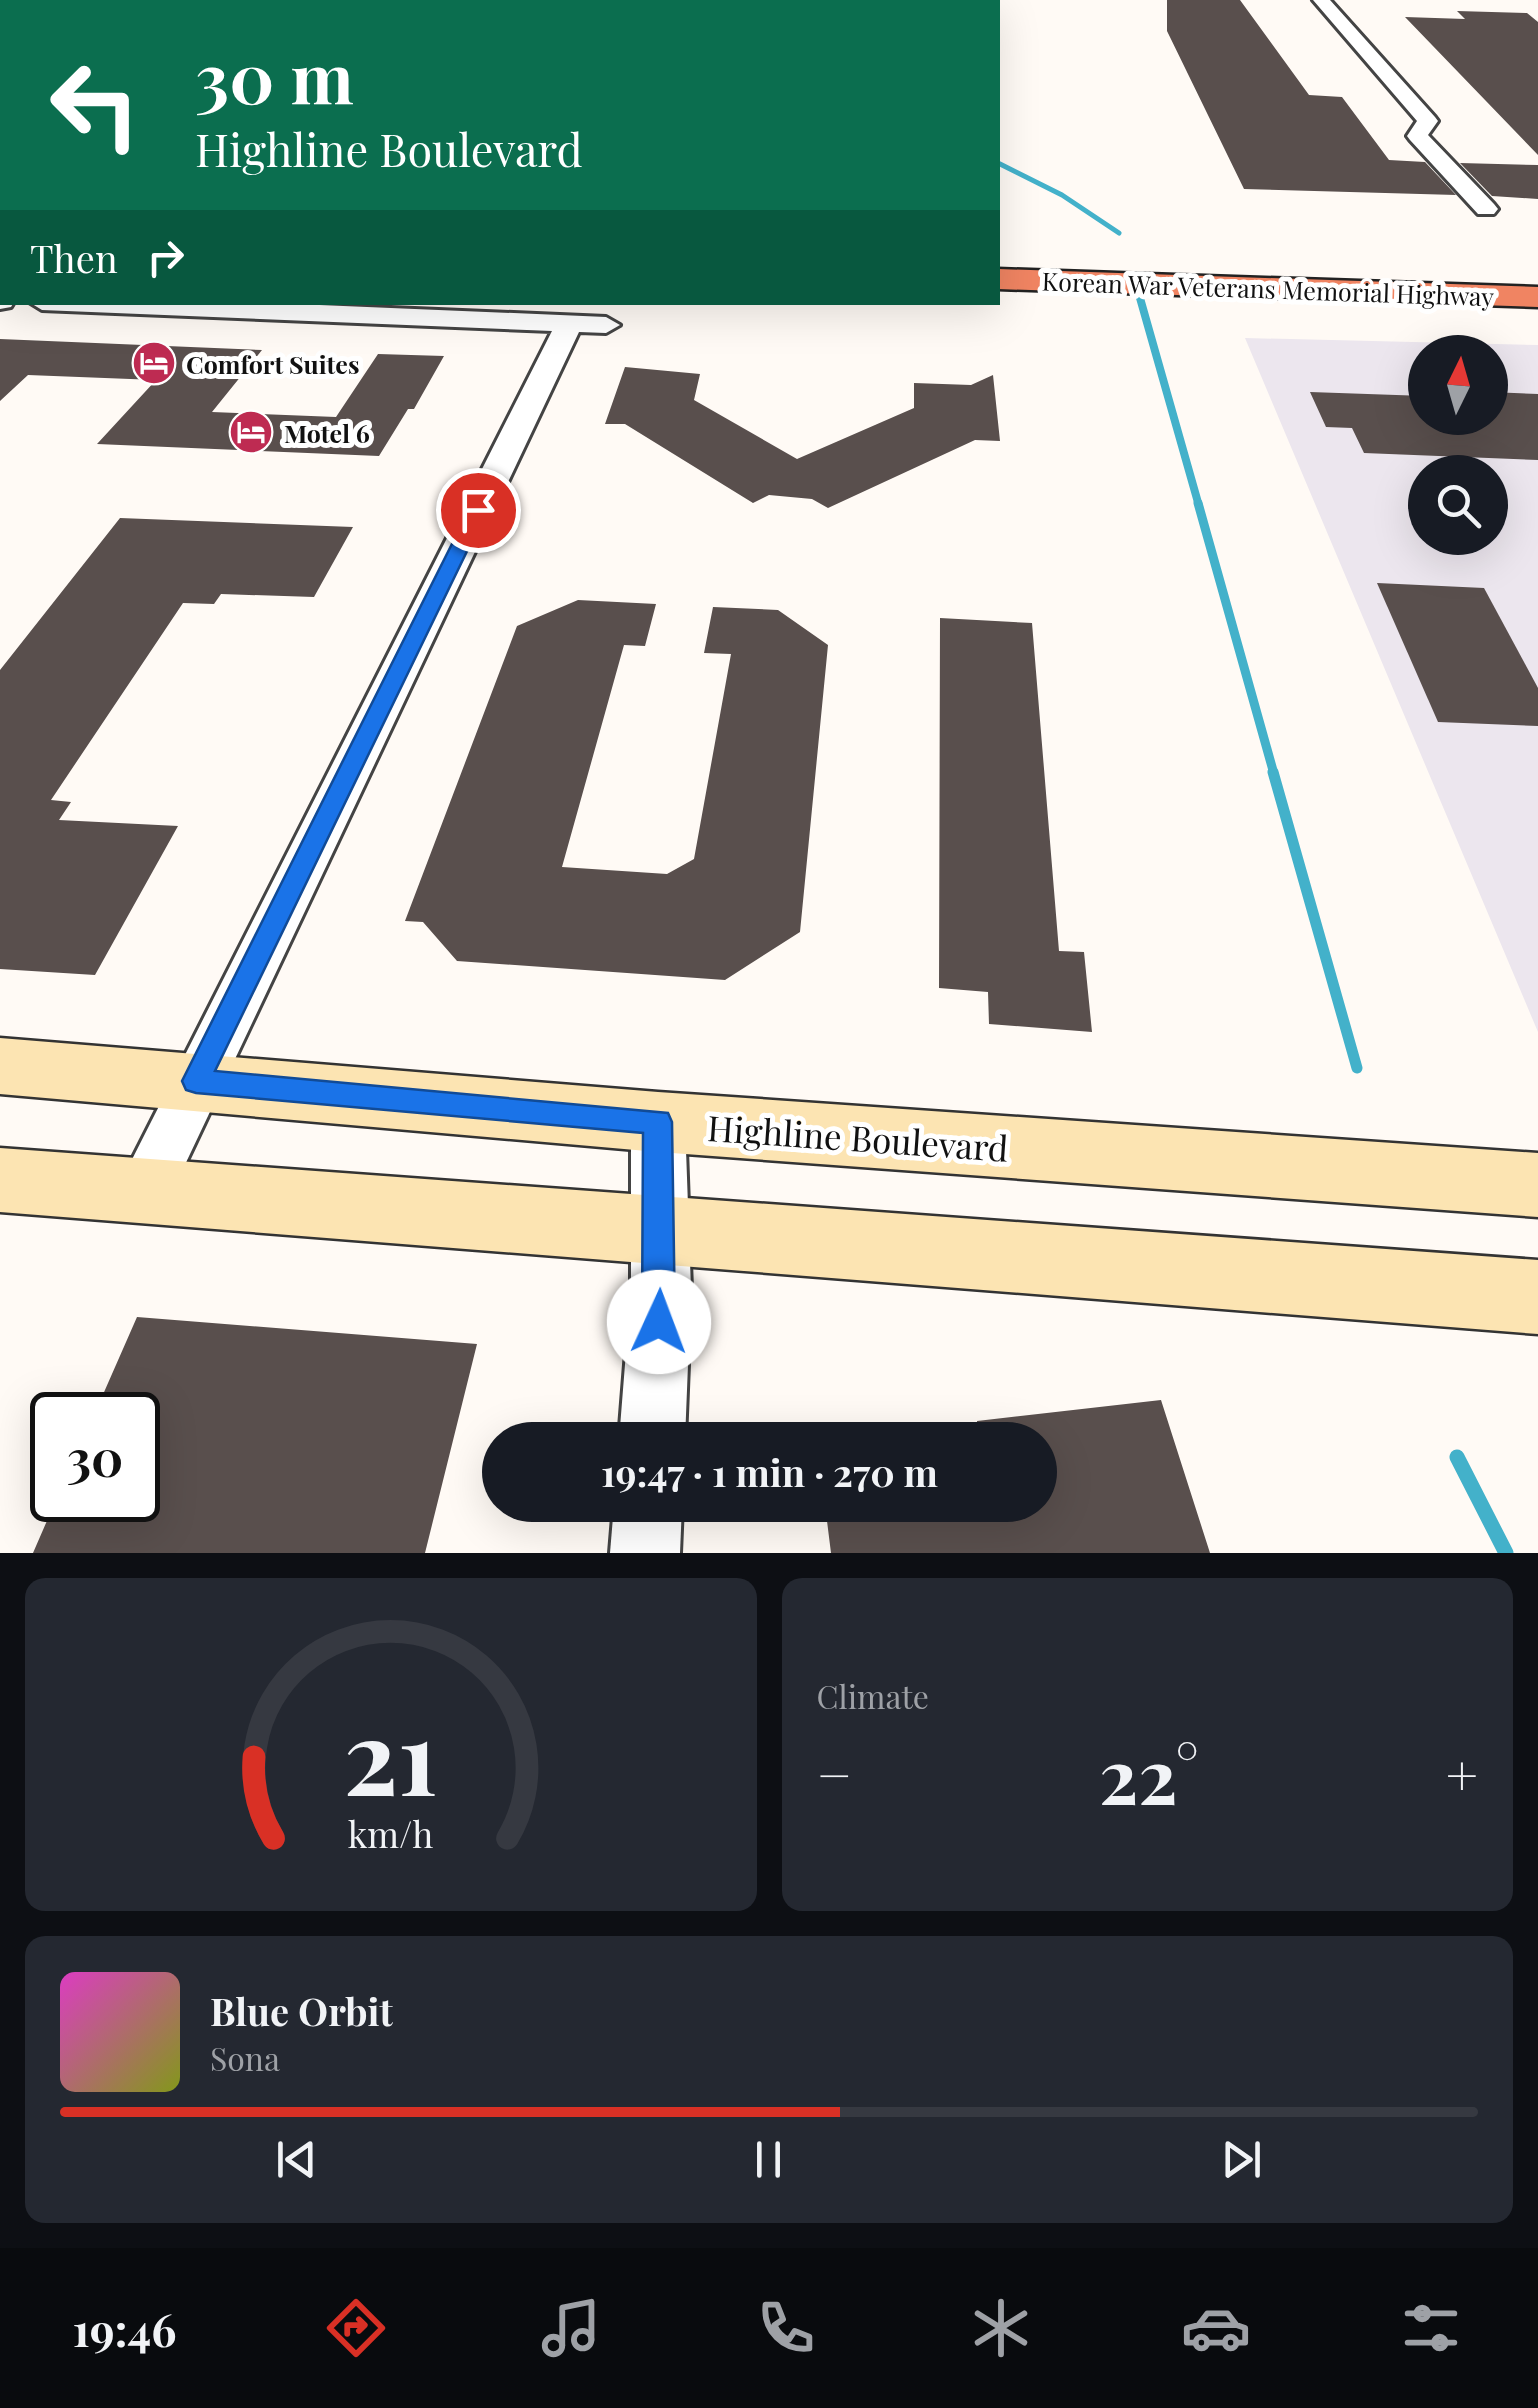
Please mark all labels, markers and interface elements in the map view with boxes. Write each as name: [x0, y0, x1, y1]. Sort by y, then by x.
text: 30 m: [195, 28, 354, 122]
icon: left: [30, 40, 160, 170]
text: Highline Boulevard: [195, 118, 583, 178]
icon: right: [138, 230, 193, 285]
text: Then: [30, 232, 118, 283]
street label: Korean War Veterans Memorial Highway: [1041, 264, 1495, 312]
north arrow: [1408, 335, 1508, 435]
map controls: [1408, 335, 1508, 555]
hotel icon: Comfort Suites: [131, 340, 177, 386]
place label: Comfort Suites: [186, 347, 359, 380]
hotel icon: Motel 6: [228, 409, 274, 455]
place label: Motel 6: [284, 416, 370, 449]
button: search: [1408, 455, 1508, 555]
pin: [436, 468, 521, 553]
icon: arrive: [451, 483, 506, 538]
street label: Highline Boulevard: [706, 1103, 1010, 1171]
position arrow: [607, 1270, 711, 1374]
speed limit sign: 30: [30, 1392, 160, 1522]
text: 19:47 · 1 min · 270 m: [601, 1446, 938, 1497]
text: Climate: [817, 1674, 929, 1717]
text: 21: [344, 1683, 438, 1822]
text: 22°: [1099, 1723, 1199, 1823]
text: −: [817, 1736, 852, 1810]
text: +: [1446, 1736, 1478, 1810]
text: km/h: [348, 1809, 434, 1857]
text: Blue Orbit: [210, 1985, 393, 2036]
text: Sona: [210, 2036, 280, 2079]
icon: previous: [269, 2132, 324, 2187]
icon: pause: [741, 2132, 796, 2187]
icon: next: [1214, 2132, 1269, 2187]
icon: directions: [321, 2293, 391, 2363]
icon: music: [536, 2293, 606, 2363]
icon: phone: [751, 2293, 821, 2363]
icon: climate: [966, 2293, 1036, 2363]
icon: car: [1181, 2293, 1251, 2363]
icon: filters: [1396, 2293, 1466, 2363]
text: 19:46: [72, 2298, 177, 2358]

